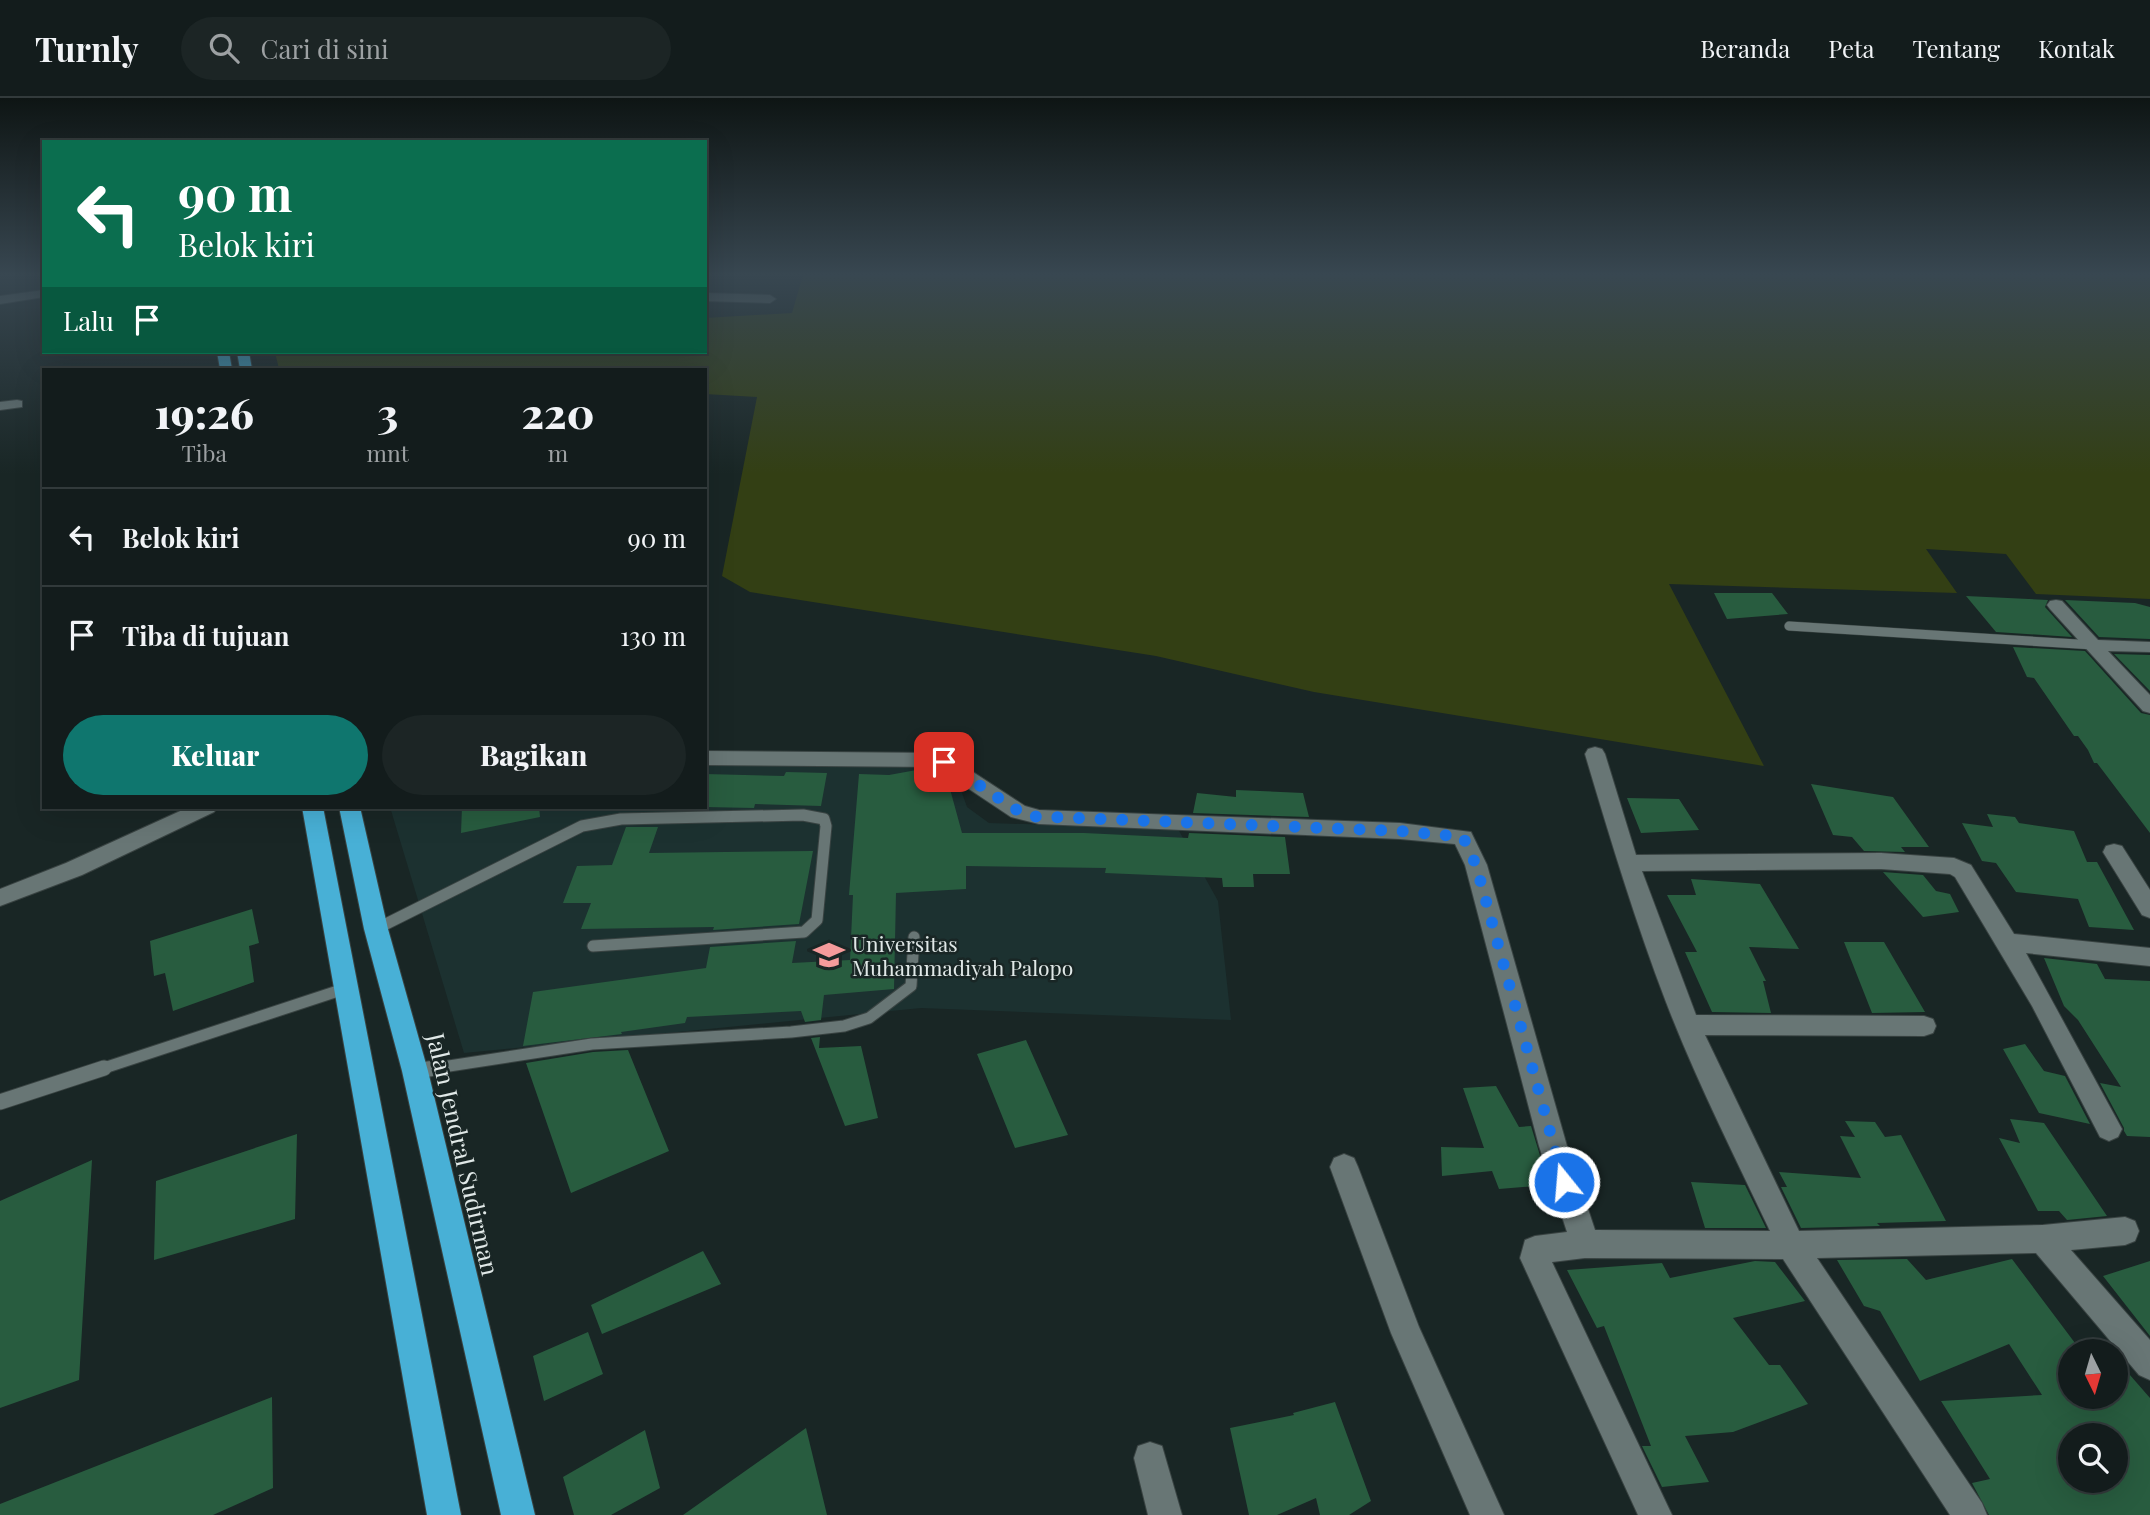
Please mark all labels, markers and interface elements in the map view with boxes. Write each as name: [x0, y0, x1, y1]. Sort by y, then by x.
search box: [181, 17, 671, 80]
text: Turnly: [35, 26, 139, 70]
icon: search: [205, 29, 243, 67]
text: Cari di sini: [261, 31, 389, 66]
text: Beranda: [1700, 32, 1790, 64]
text: Peta: [1828, 32, 1875, 64]
text: Tentang: [1913, 32, 2000, 64]
text: Kontak: [2038, 32, 2115, 64]
text: 90 m: [178, 159, 292, 224]
icon: left: [63, 168, 154, 259]
text: Belok kiri: [178, 222, 315, 265]
icon: arrive: [128, 301, 166, 339]
text: Lalu: [63, 303, 114, 338]
text: 19:26: [155, 384, 254, 440]
text: 3: [377, 384, 398, 440]
text: 220: [521, 384, 594, 440]
text: Tiba: [182, 437, 227, 468]
text: mnt: [367, 437, 409, 468]
text: m: [548, 437, 568, 468]
icon: left: [63, 518, 101, 556]
text: Belok kiri: [122, 520, 239, 555]
text: 90 m: [628, 520, 686, 555]
icon: arrive: [63, 616, 101, 654]
text: Tiba di tujuan: [122, 618, 290, 653]
text: 130 m: [620, 618, 686, 653]
button: Keluar: [63, 715, 368, 795]
button: Bagikan: [382, 715, 686, 795]
pin: [914, 732, 974, 792]
icon: arrive: [925, 743, 963, 781]
place label: Universitas Muhammadiyah Palopo: [852, 929, 1073, 981]
school or university icon: Universitas Muhammadiyah Palopo: [812, 938, 846, 972]
street label: Jalan Jendral Sudirman: [420, 1029, 507, 1278]
position arrow: [1527, 1145, 1601, 1219]
north arrow: [2058, 1339, 2128, 1409]
map controls: [2058, 1339, 2128, 1493]
button: search: [2058, 1423, 2128, 1493]

